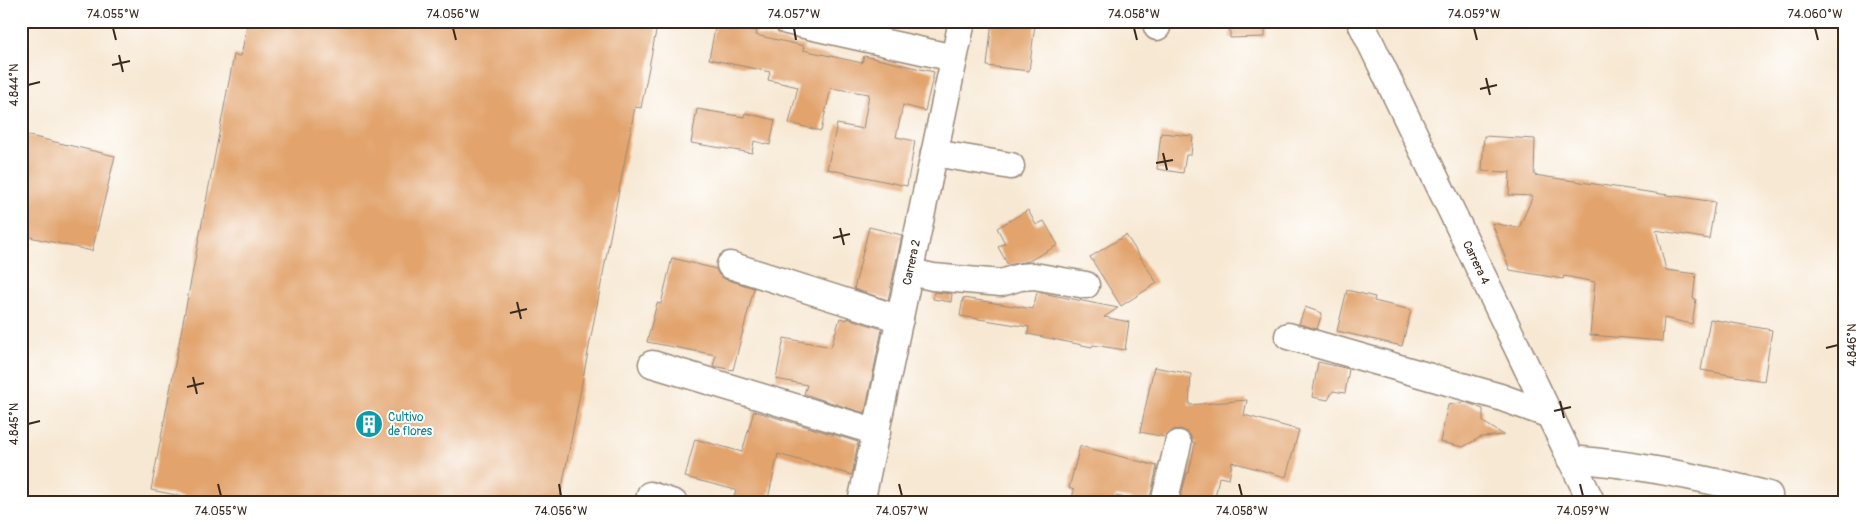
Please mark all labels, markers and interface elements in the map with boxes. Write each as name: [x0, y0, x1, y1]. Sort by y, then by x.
text: 74.055°W: [87, 7, 139, 22]
text: 74.056°W: [426, 7, 480, 22]
text: 74.057°W: [768, 7, 820, 22]
text: 74.058°W: [1108, 7, 1160, 22]
text: 74.059°W: [1448, 7, 1500, 22]
text: 74.060°W: [1788, 7, 1842, 22]
text: 4.844°N: [7, 64, 22, 106]
street label: Carrera 2: [900, 238, 924, 287]
street label: Carrera 4: [1459, 238, 1493, 287]
text: 4.846°N: [1845, 324, 1860, 366]
text: 4.845°N: [7, 403, 22, 445]
building icon: Cultivo de flores: [354, 409, 384, 439]
place label: Cultivo de flores: [388, 410, 433, 439]
text: 74.055°W: [195, 504, 247, 519]
text: 74.056°W: [534, 504, 588, 519]
text: 74.057°W: [876, 504, 928, 519]
text: 74.058°W: [1216, 504, 1268, 519]
text: 74.059°W: [1557, 504, 1609, 519]

